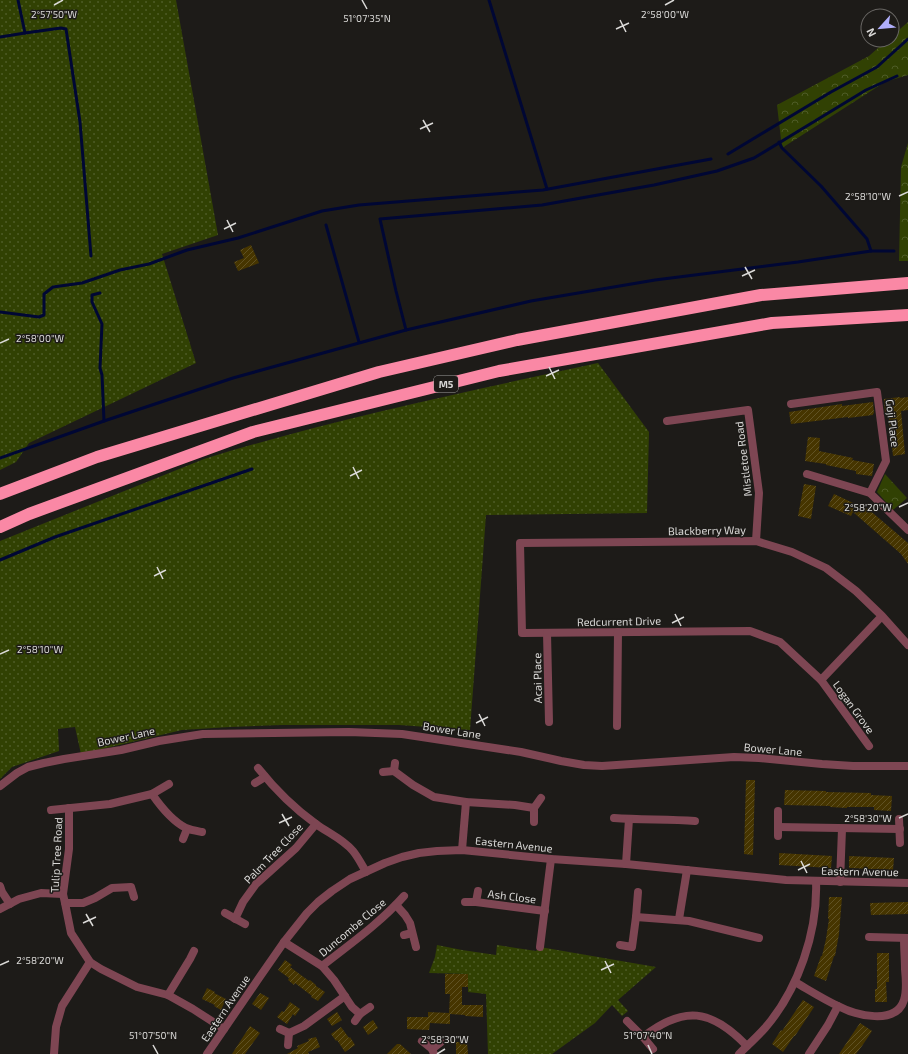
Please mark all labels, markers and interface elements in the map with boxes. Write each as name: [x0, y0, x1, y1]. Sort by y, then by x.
text: 2°57'50"W: [31, 8, 78, 20]
text: 2°58'00"W: [641, 8, 689, 20]
north arrow: [860, 8, 900, 48]
text: 51°07'35"N: [343, 12, 391, 24]
text: N: [863, 26, 878, 39]
text: 2°58'10"W: [845, 190, 891, 202]
text: 2°58'00"W: [16, 332, 64, 344]
road number: M5: [434, 376, 458, 392]
street label: Goji Place: [883, 398, 902, 448]
street label: Mistletoe Road: [732, 421, 754, 497]
text: 2°58'20"W: [844, 501, 892, 513]
street label: Blackberry Way: [668, 523, 746, 537]
street label: Redcurrent Drive: [577, 614, 661, 628]
text: 2°58'10"W: [17, 643, 63, 655]
street label: Acai Place: [530, 653, 544, 703]
street label: Logan Grove: [831, 678, 877, 736]
street label: Bower Lane: [422, 719, 482, 741]
street label: Bower Lane: [96, 724, 156, 748]
street label: Bower Lane: [743, 740, 803, 758]
text: 2°58'30"W: [844, 812, 892, 824]
street label: Tulip Tree Road: [48, 817, 64, 893]
street label: Palm Tree Close: [241, 820, 305, 886]
street label: Eastern Avenue: [475, 833, 553, 855]
street label: Eastern Avenue: [821, 864, 899, 878]
street label: Ash Close: [487, 887, 537, 905]
street label: Duncombe Close: [316, 895, 388, 959]
text: 2°58'20"W: [16, 954, 64, 966]
street label: Eastern Avenue: [198, 972, 252, 1044]
text: 51°07'50"N: [129, 1029, 177, 1041]
text: 51°07'40"N: [624, 1029, 672, 1041]
text: 2°58'30"W: [421, 1033, 469, 1045]

